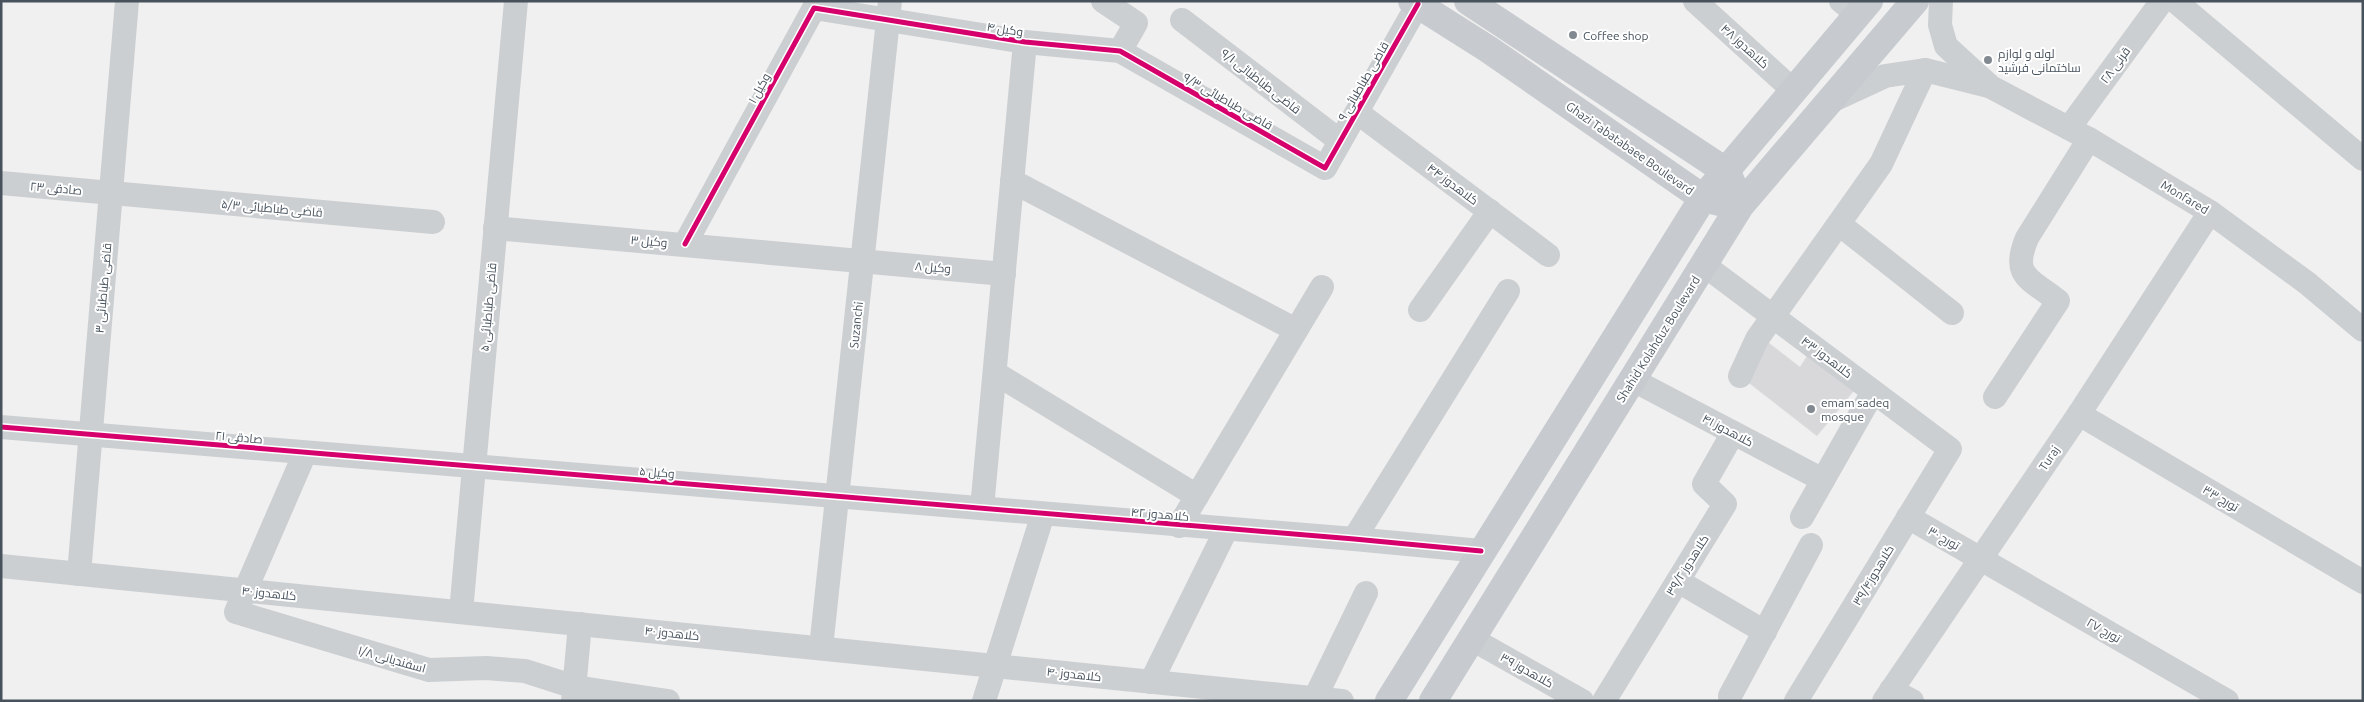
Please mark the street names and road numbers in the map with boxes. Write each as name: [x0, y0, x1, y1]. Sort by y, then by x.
street label: وکيل ۴: [986, 20, 1024, 39]
street label: کلاهدوز ۴۸: [1718, 21, 1771, 71]
street label: قاضی طباطبائی ۹: [1335, 39, 1392, 123]
street label: قرنی ۲۸: [2098, 44, 2133, 86]
street label: قاضی طباطبائی ۹/۱: [1218, 46, 1303, 117]
street label: قاضی طباطبائی ۹/۳: [1180, 70, 1275, 133]
street label: وکيل ۱: [745, 71, 773, 106]
street label: Ghazi Tabatabaee Boulevard: [1564, 99, 1696, 197]
street label: کلاهدوز ۴۴: [1425, 161, 1481, 208]
street label: Monfared: [2159, 178, 2211, 216]
street label: صادقی ۲۳: [30, 179, 82, 198]
street label: قاضی طباطبائی ۵/۳: [221, 197, 323, 220]
street label: وکيل ۳: [630, 233, 668, 250]
street label: قاضی طباطبائی ۳: [93, 242, 114, 334]
street label: وکيل ۸: [914, 259, 952, 276]
street label: قاضی طباطبائی ۵: [478, 262, 499, 352]
street label: Shahid Kolahduz Boulevard: [1614, 274, 1702, 404]
street label: Suzanchi: [847, 301, 865, 349]
street label: کلاهدوز ۴۳: [1799, 334, 1855, 381]
street label: کلاهدوز ۴۱: [1700, 411, 1756, 450]
street label: صادقی ۲۱: [215, 428, 263, 447]
street label: Turaj: [2036, 443, 2062, 473]
street label: وکيل ۵: [639, 464, 675, 481]
street label: تورج ۳۳: [2200, 482, 2242, 516]
street label: کلاهدوز ۴۲: [1130, 505, 1190, 524]
street label: تورج ۳۰: [1925, 524, 1963, 554]
street label: کلاهدوز ۳۹/۲: [1663, 532, 1712, 598]
street label: کلاهدوز۳۹/۴: [1850, 543, 1897, 608]
street label: کلاهدوز ۴۰: [241, 584, 297, 603]
street label: تورج ۲۷: [2084, 615, 2124, 647]
street label: کلاهدوز ۴۰: [644, 624, 700, 643]
street label: اسفندیانی ۱/۸: [356, 643, 427, 676]
street label: کلاهدوز ۳۹: [1498, 650, 1556, 691]
street label: کلاهدوز ۴۰: [1046, 665, 1102, 684]

